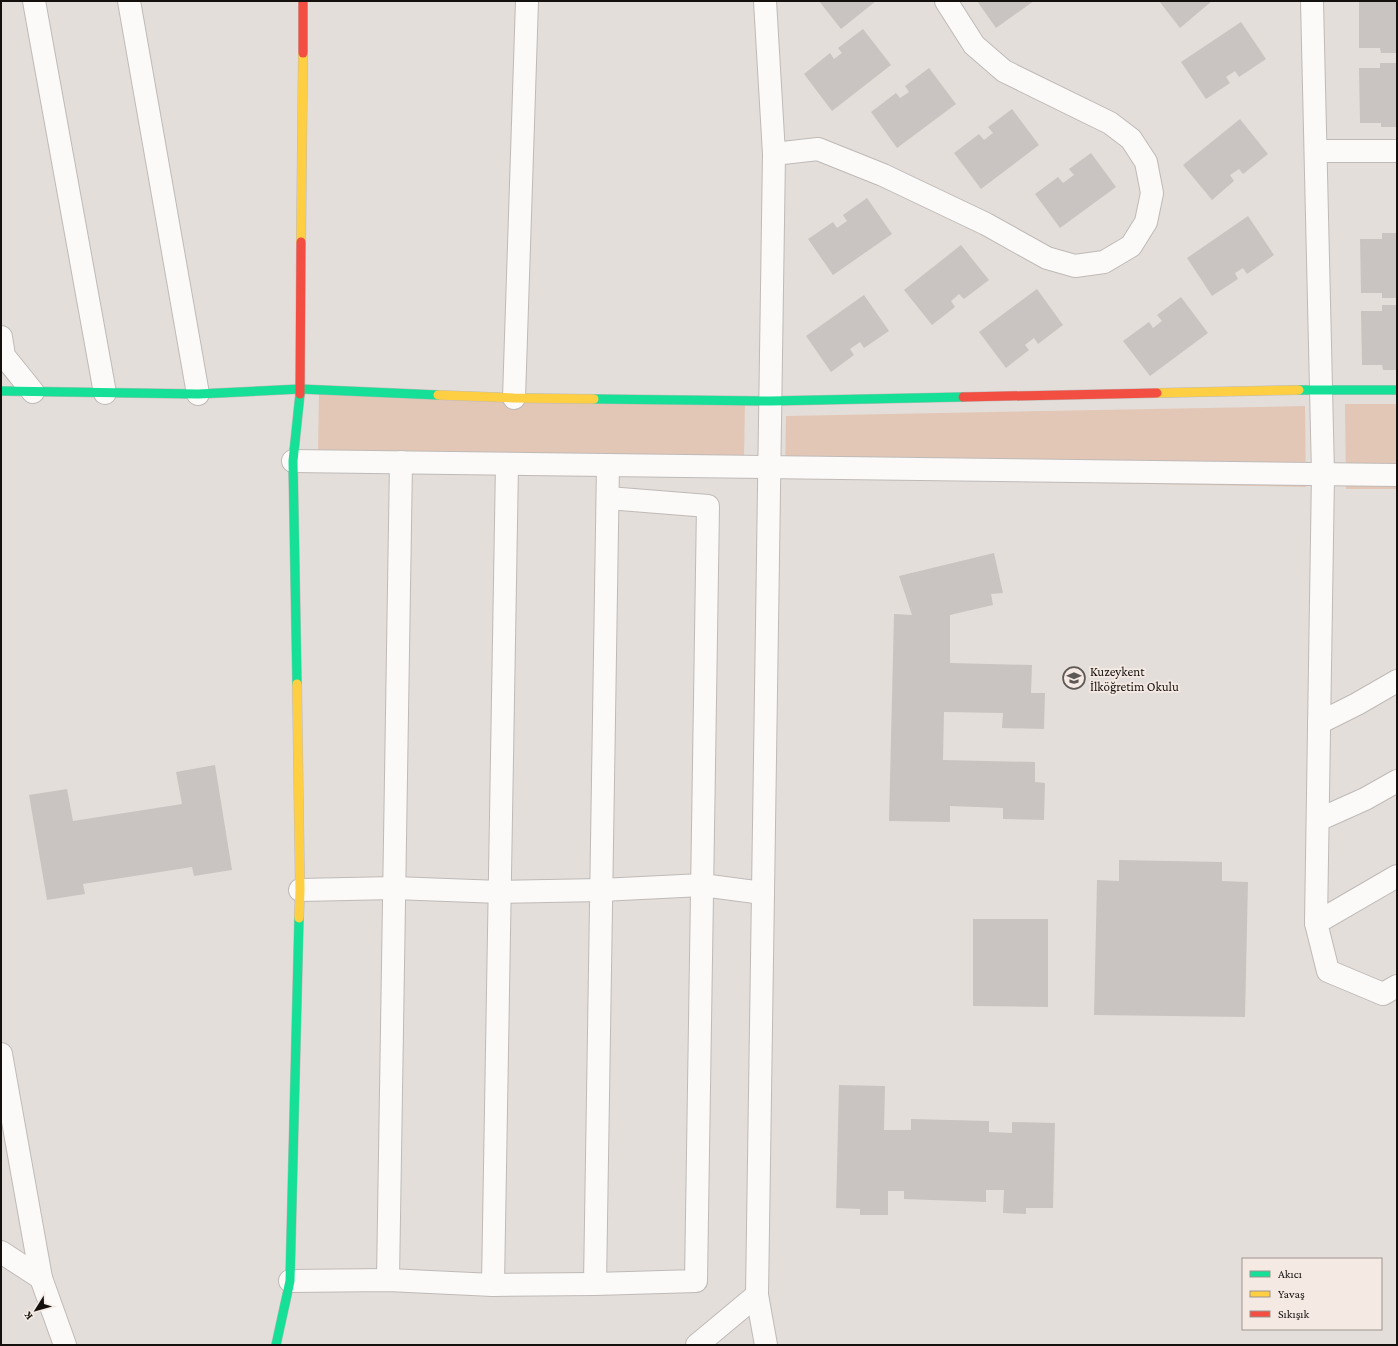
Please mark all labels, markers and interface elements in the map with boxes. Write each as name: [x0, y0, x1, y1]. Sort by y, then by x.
place label: Kuzeykent İlköğretim Okulu: [1090, 664, 1179, 694]
school or university icon: Kuzeykent İlköğretim Okulu: [1061, 665, 1087, 691]
legend: [1242, 1258, 1382, 1330]
text: Akıcı: [1278, 1267, 1302, 1281]
text: Yavaş: [1278, 1287, 1305, 1301]
north arrow: [16, 1290, 56, 1330]
text: Sıkışık: [1278, 1307, 1309, 1321]
text: K: [21, 1309, 35, 1322]

